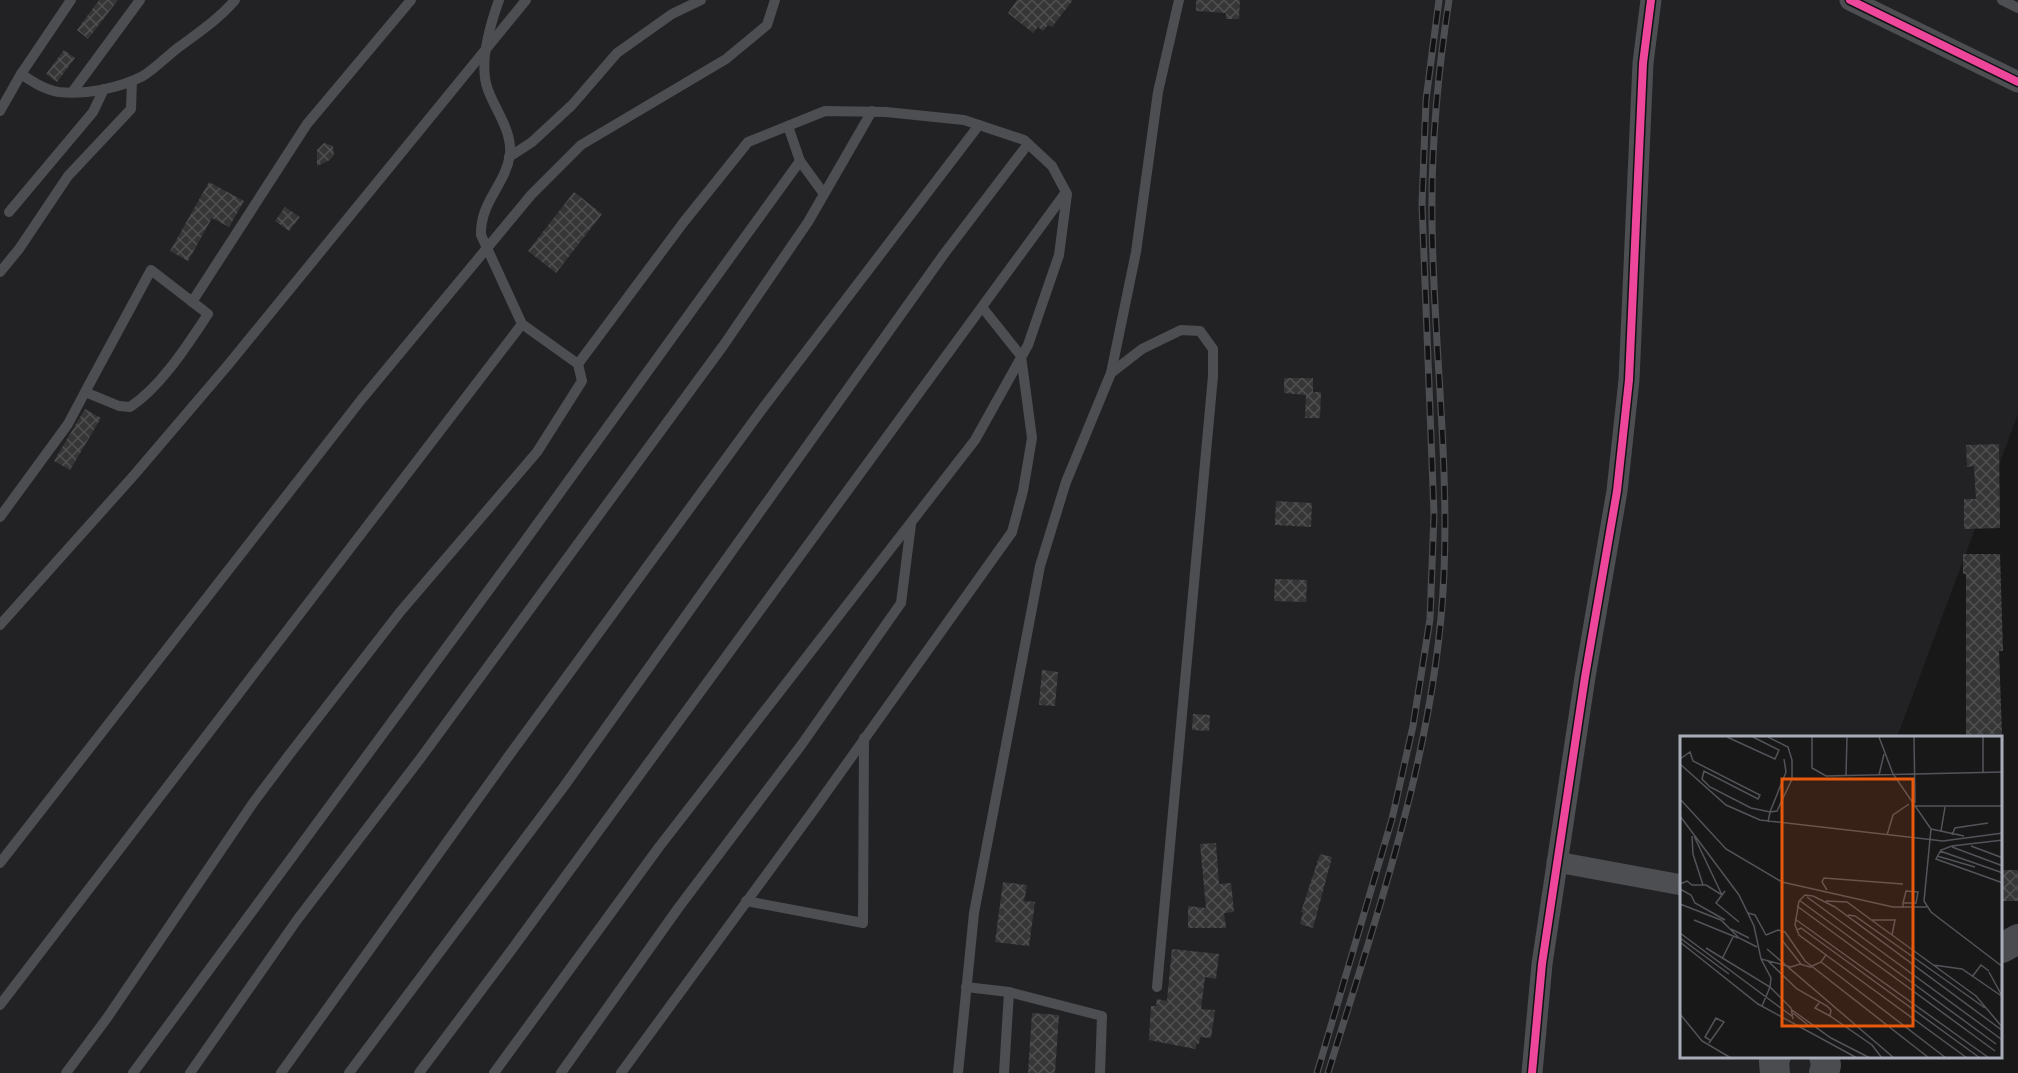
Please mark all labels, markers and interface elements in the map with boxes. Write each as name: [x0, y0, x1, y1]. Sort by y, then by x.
inset map: [1680, 736, 2003, 1058]

